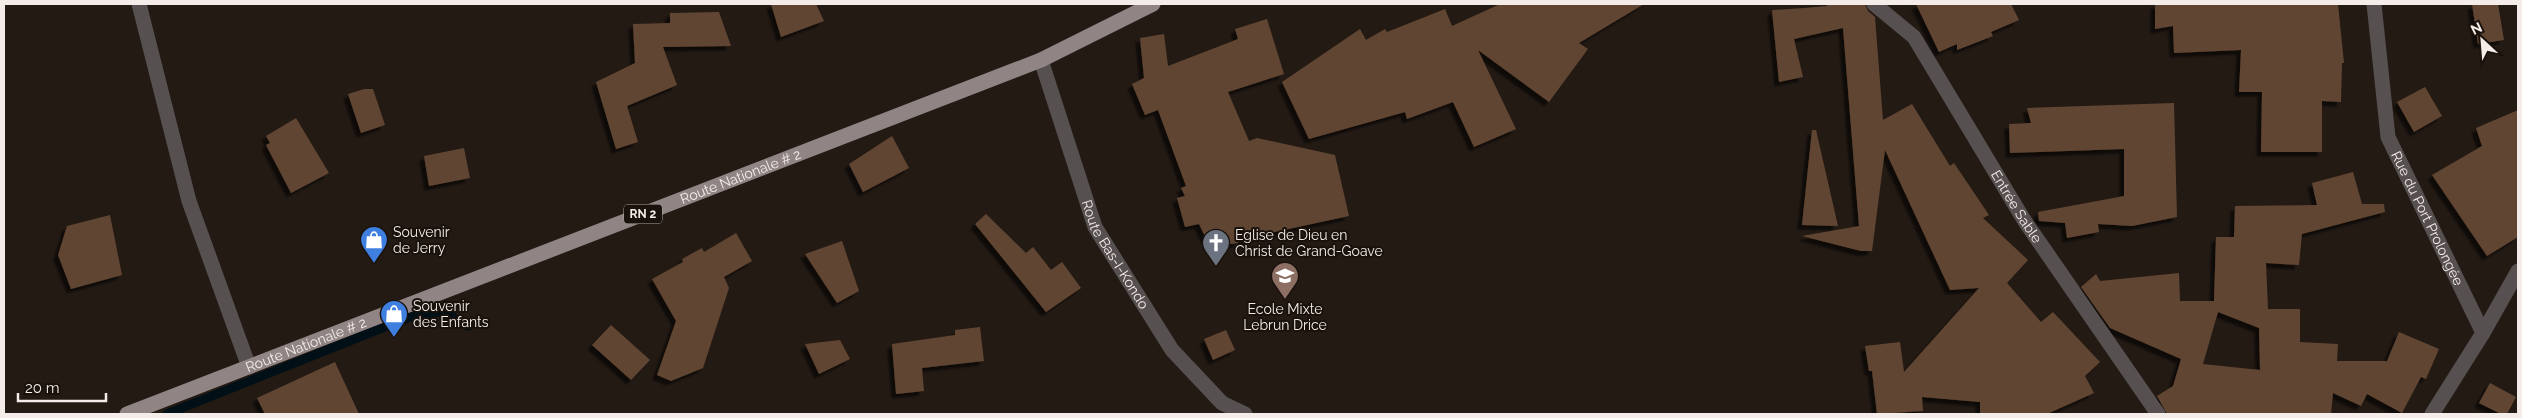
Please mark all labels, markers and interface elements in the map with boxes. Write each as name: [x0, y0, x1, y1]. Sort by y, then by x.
north arrow: [2457, 15, 2507, 65]
text: N: [2468, 19, 2485, 38]
street label: Route Nationale # 2: [678, 146, 803, 207]
street label: Rue du Port Prolongée: [2388, 149, 2467, 288]
street label: Entrée Sable: [1988, 167, 2045, 246]
street label: Route Bas-I-Kondo: [1079, 198, 1152, 312]
road number: RN 2: [624, 204, 662, 223]
place label: Souvenir de Jerry: [393, 224, 450, 256]
shop icon: Souvenir de Jerry: [359, 225, 389, 264]
place label: Eglise de Dieu en Christ de Grand-Goave: [1235, 227, 1383, 259]
church icon: Eglise de Dieu en Christ de Grand-Goave: [1201, 228, 1231, 267]
school or university icon: Ecole Mixte Lebrun Drice: [1270, 261, 1300, 300]
place label: Souvenir des Enfants: [413, 298, 489, 330]
shop icon: Souvenir des Enfants: [379, 299, 409, 338]
place label: Ecole Mixte Lebrun Drice: [1243, 301, 1327, 333]
street label: Route Nationale # 2: [243, 314, 369, 375]
scale bar: [18, 370, 105, 402]
text: 20 m: [25, 379, 60, 397]

